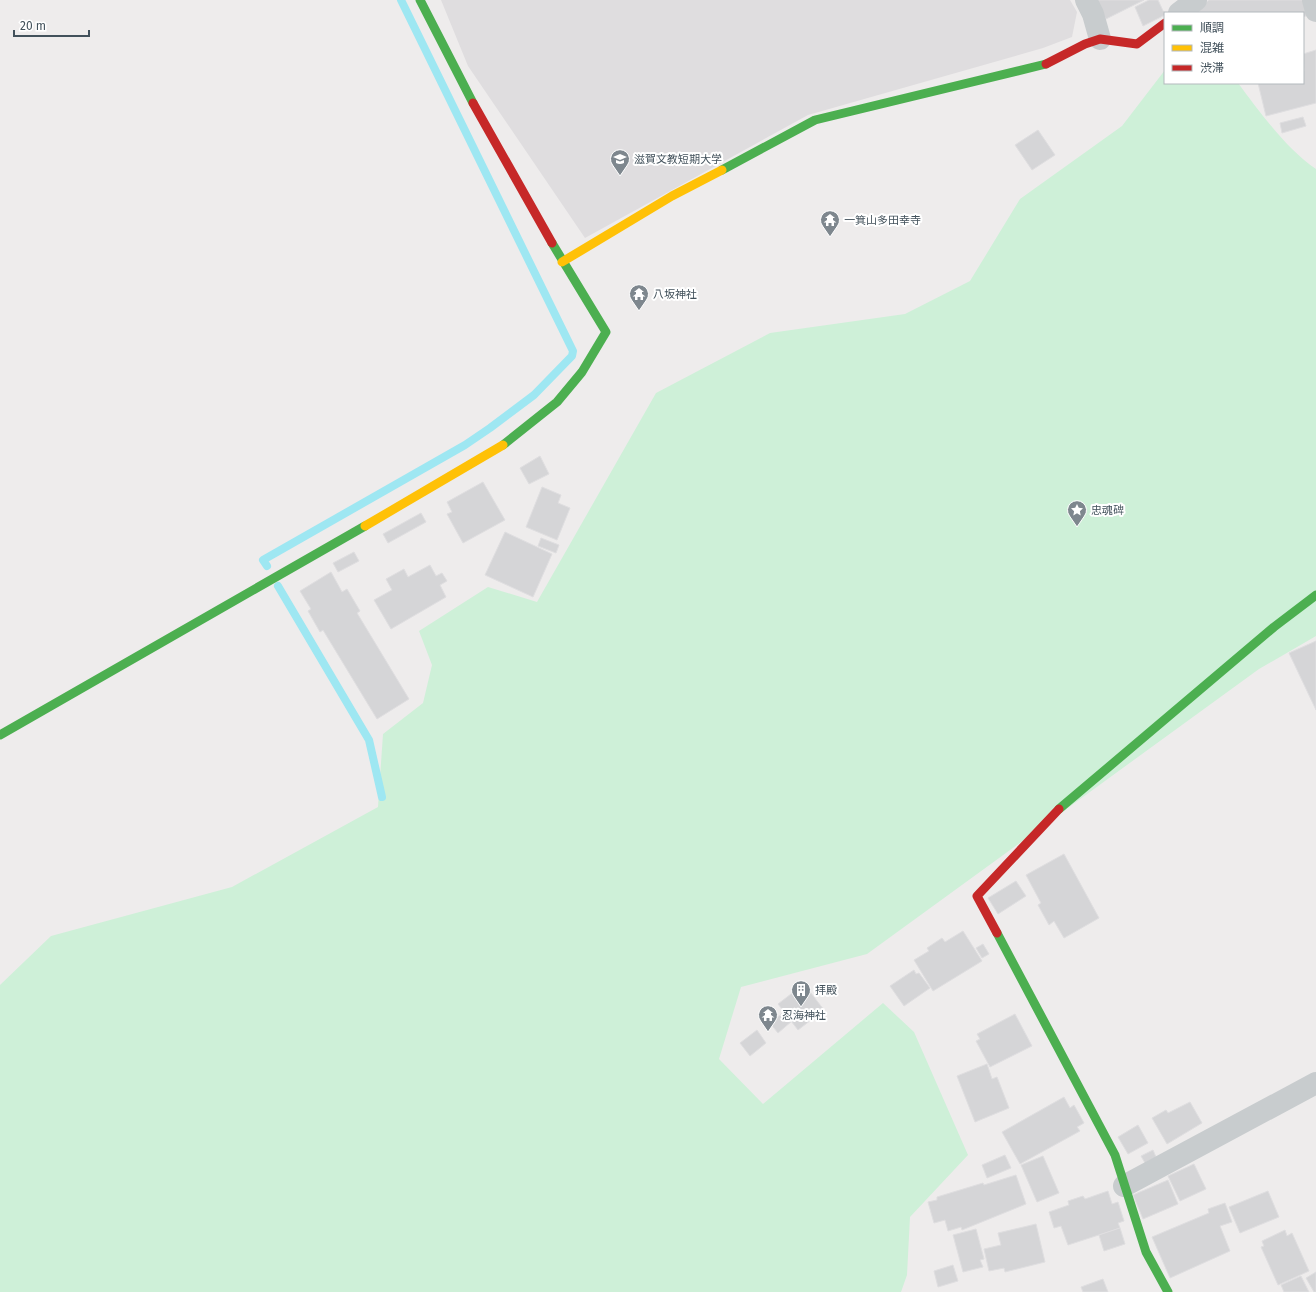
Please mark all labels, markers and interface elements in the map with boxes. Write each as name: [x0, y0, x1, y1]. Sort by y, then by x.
scale bar: [14, 12, 89, 38]
legend: [1164, 12, 1304, 84]
text: 20 m: [20, 19, 46, 33]
text: 順調: [1200, 21, 1224, 35]
text: 混雑: [1200, 41, 1224, 55]
text: 渋滞: [1200, 61, 1224, 75]
school or university icon: 滋賀文教短期大学: [609, 148, 631, 176]
place label: 滋賀文教短期大学: [634, 153, 722, 166]
temple icon: 一箕山多田幸寺: [819, 209, 841, 237]
place label: 一箕山多田幸寺: [844, 214, 921, 227]
temple icon: 八坂神社: [628, 283, 650, 311]
place label: 八坂神社: [653, 288, 697, 301]
place icon: 忠魂碑: [1066, 499, 1088, 527]
place label: 忠魂碑: [1091, 504, 1124, 517]
building icon: 拝殿: [790, 979, 812, 1007]
place label: 拝殿: [815, 984, 837, 997]
temple icon: 忍海神社: [757, 1004, 779, 1032]
place label: 忍海神社: [782, 1009, 826, 1022]

